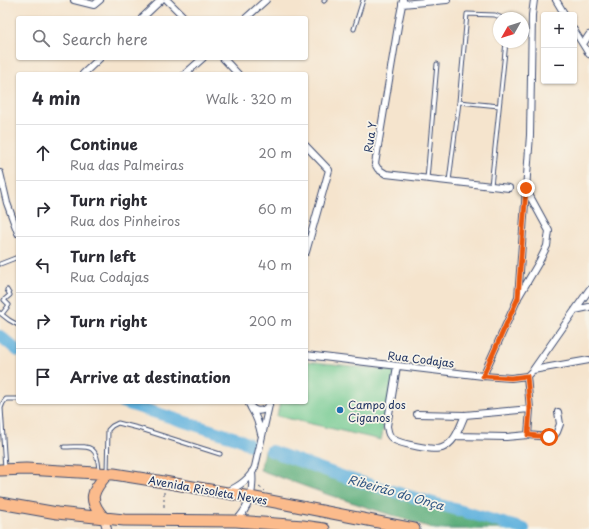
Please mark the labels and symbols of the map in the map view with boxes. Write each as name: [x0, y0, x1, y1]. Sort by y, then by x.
north arrow: [493, 12, 529, 48]
street label: Rua Y: [359, 120, 381, 154]
route end: [517, 179, 535, 197]
street label: Rua Codajas: [387, 346, 455, 372]
place label: Campo dos Ciganos: [348, 396, 406, 426]
marker: Campo dos Ciganos: [335, 405, 345, 415]
route start: [540, 428, 558, 446]
water label: Ribeirão do Onça: [346, 470, 447, 515]
street label: Avenida Risoleta Neves: [147, 471, 269, 509]

